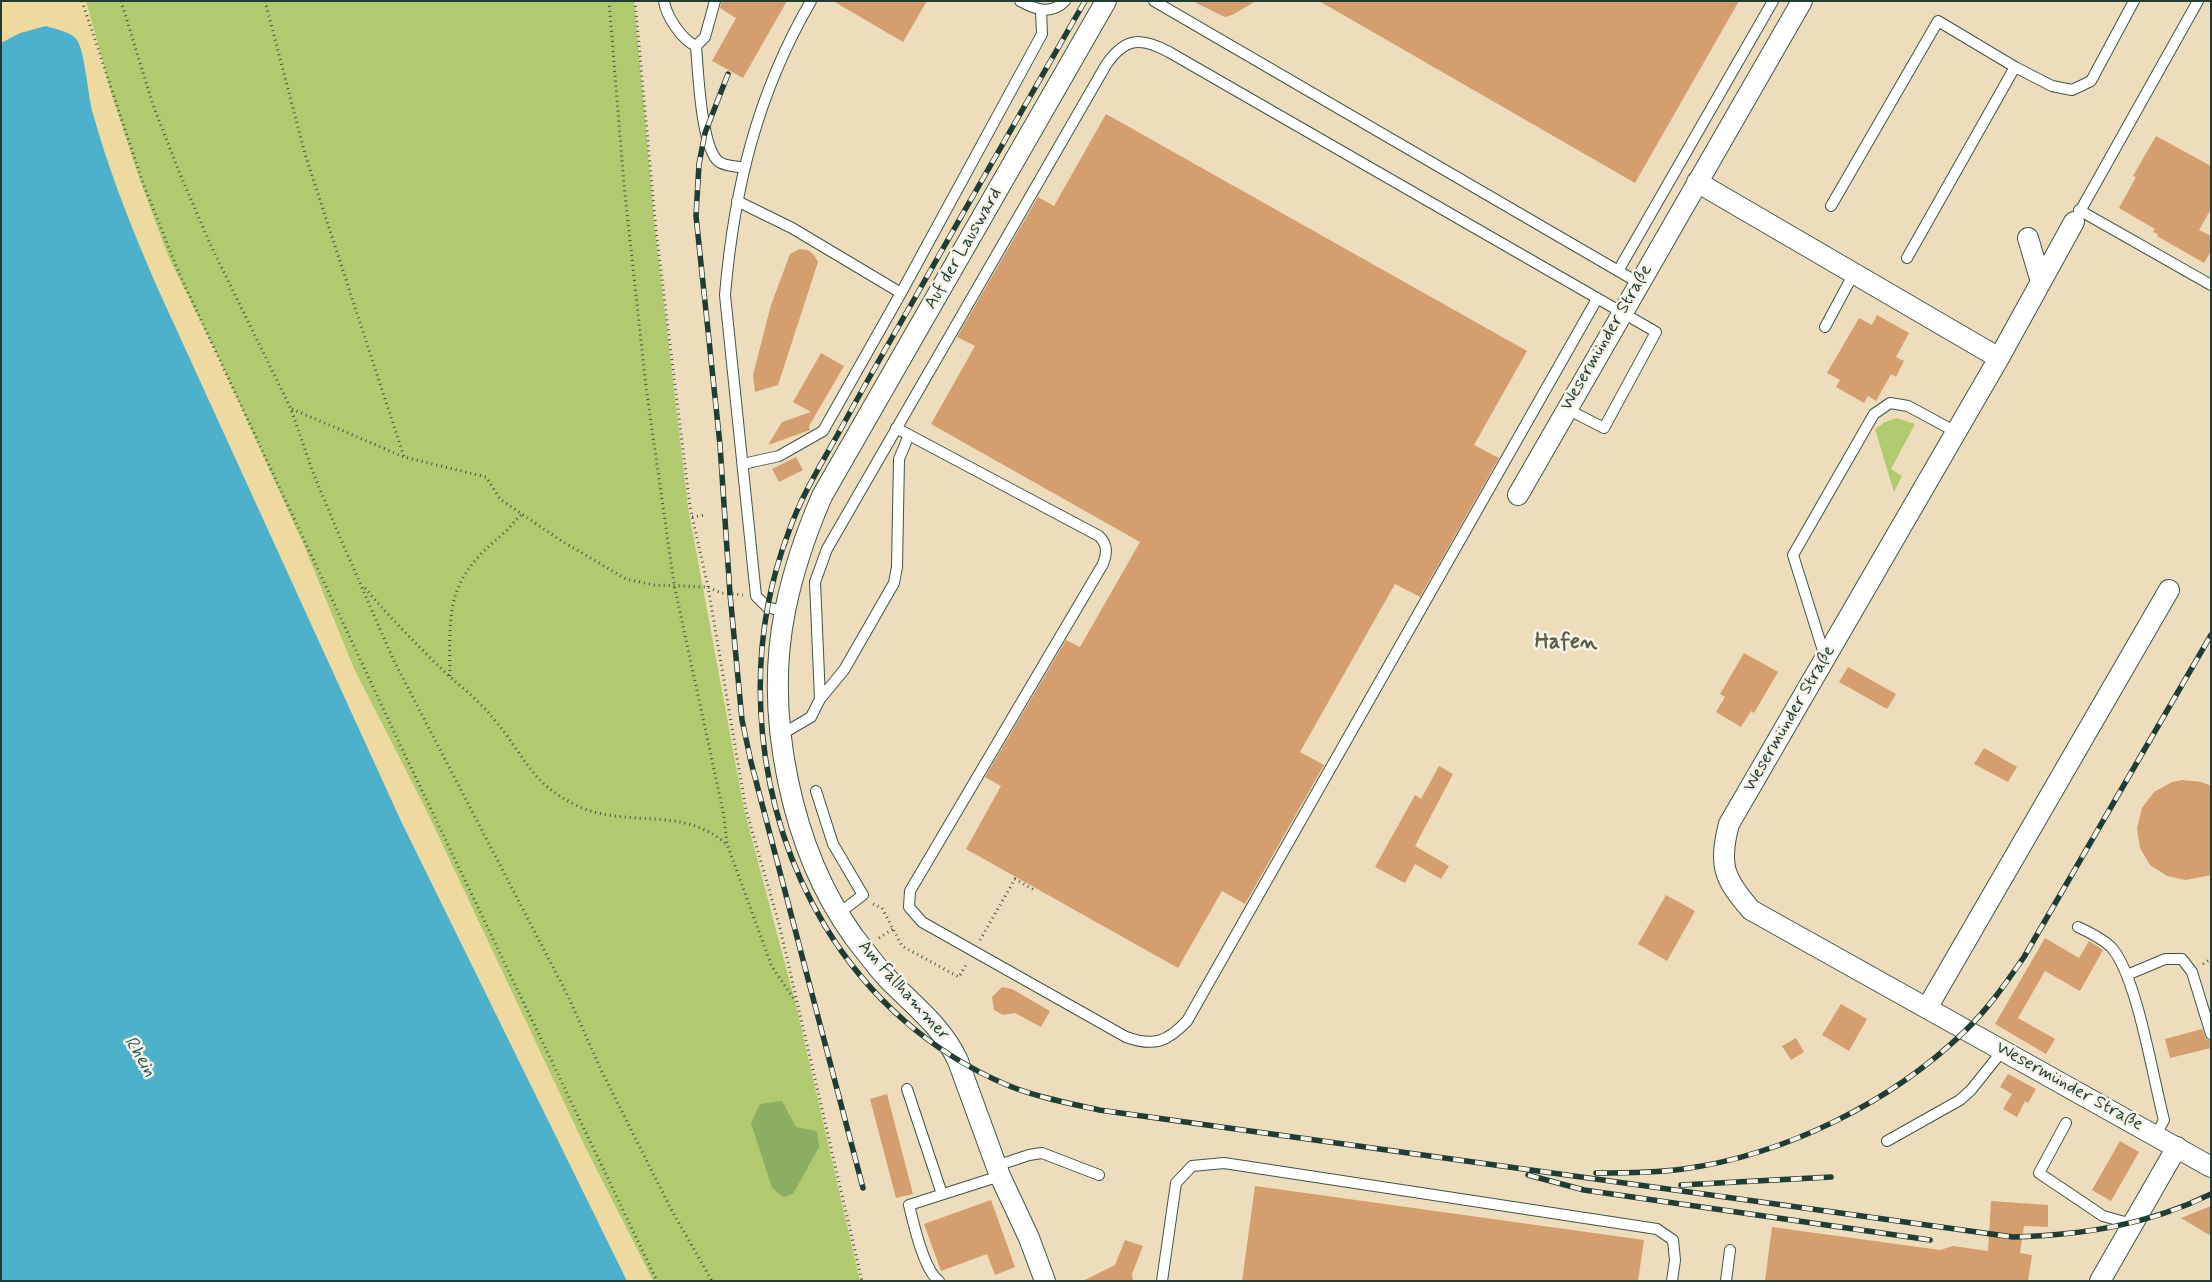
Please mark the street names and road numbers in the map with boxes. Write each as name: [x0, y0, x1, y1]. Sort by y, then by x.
street label: Auf der Lausward: [921, 185, 1007, 313]
street label: Wesermünder Straße: [1556, 261, 1658, 415]
street label: Wesermünder Straße: [1739, 642, 1841, 796]
street label: Am Fallhammer: [852, 937, 954, 1045]
street label: Wesermünder Straße: [1992, 1038, 2146, 1136]

